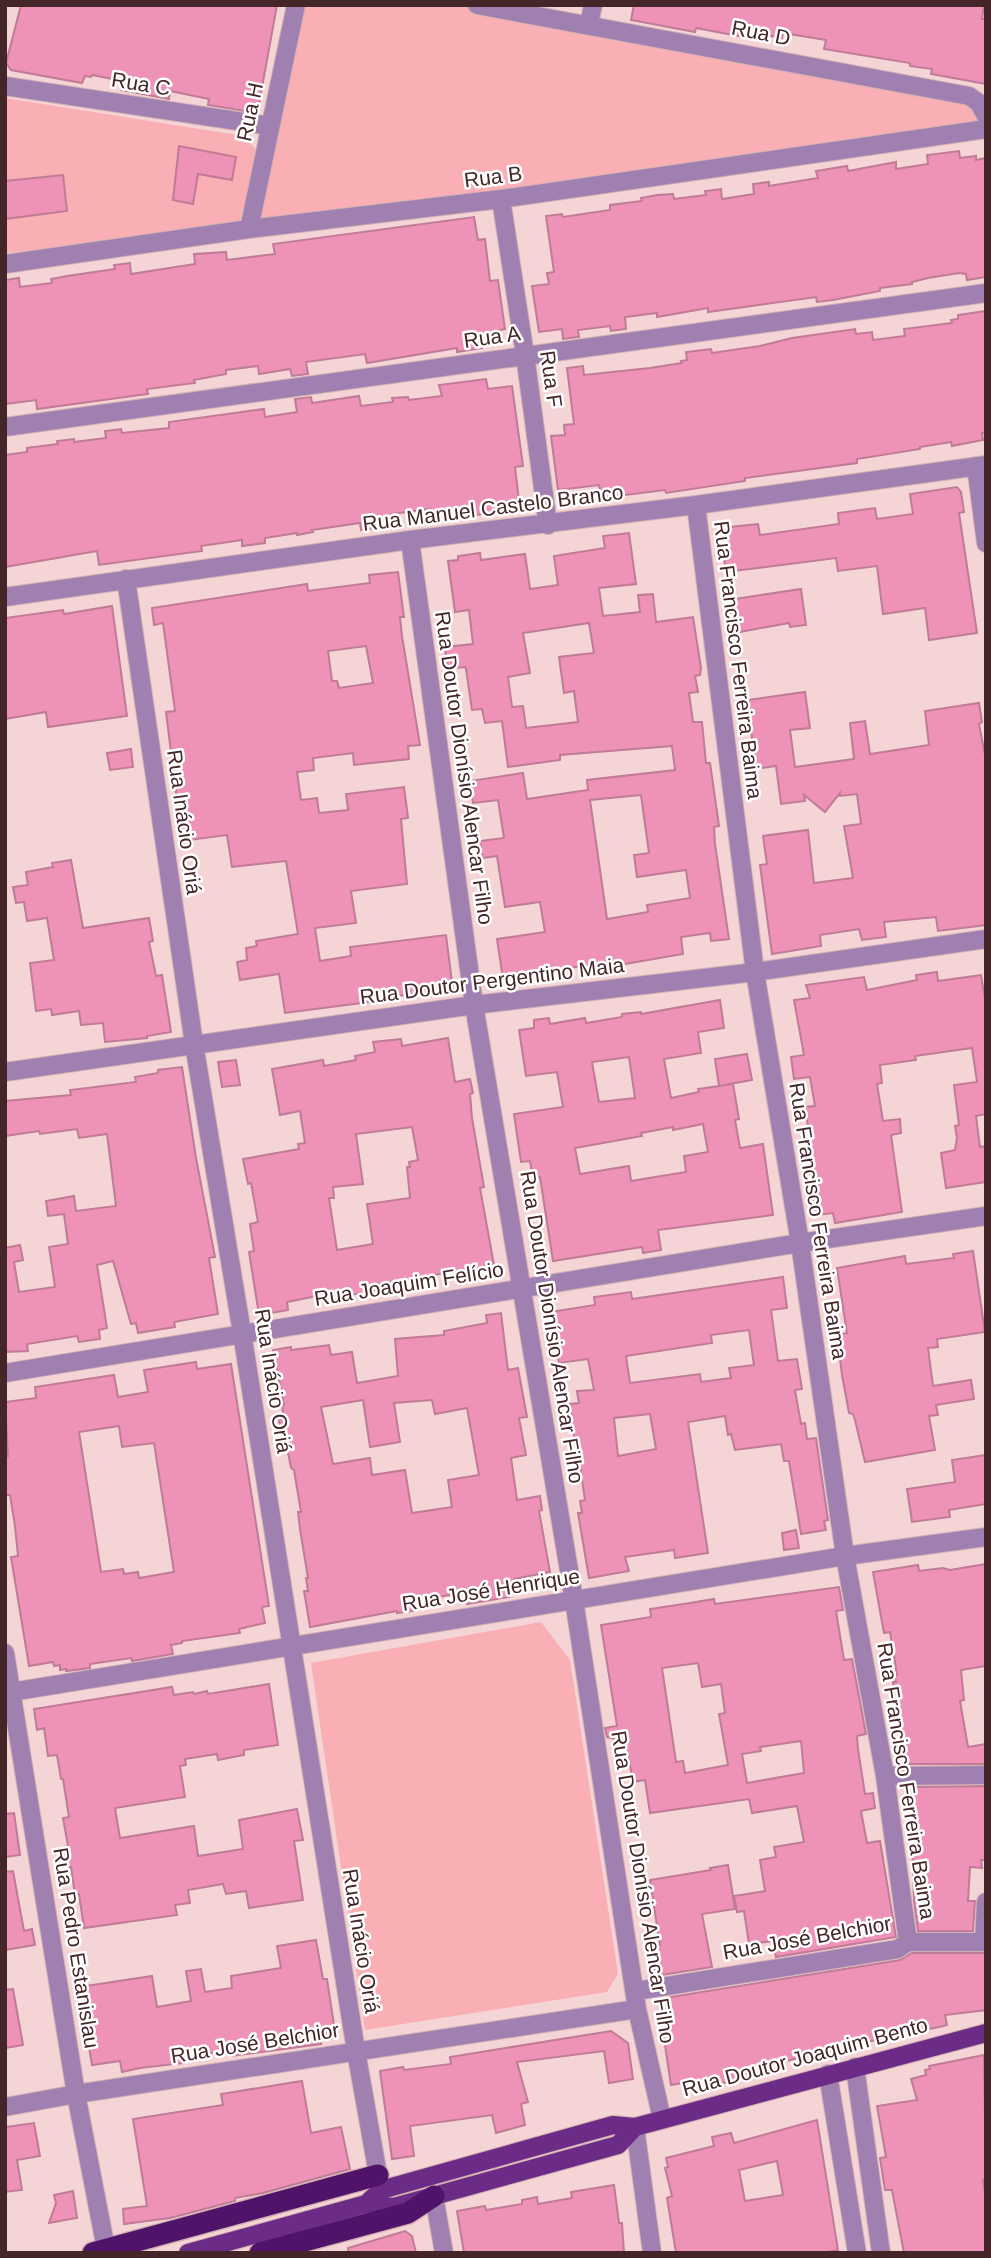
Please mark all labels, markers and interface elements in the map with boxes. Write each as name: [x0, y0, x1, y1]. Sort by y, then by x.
street label: Rua D: [730, 16, 793, 49]
street label: Rua C: [110, 67, 172, 100]
street label: Rua H: [232, 80, 267, 143]
street label: Rua B: [463, 162, 523, 191]
street label: Rua A: [462, 321, 522, 352]
street label: Rua F: [536, 349, 567, 409]
street label: Rua Manuel Castelo Branco: [361, 480, 625, 535]
street label: Rua Francisco Ferreira Baima: [710, 520, 767, 801]
street label: Rua Doutor Dionísio Alencar Filho: [431, 610, 498, 926]
street label: Rua Inácio Oriá: [163, 748, 206, 896]
street label: Rua Doutor Pergentino Maia: [358, 953, 626, 1008]
street label: Rua Francisco Ferreira Baima: [785, 1081, 852, 1361]
street label: Rua Doutor Dionísio Alencar Filho: [516, 1169, 589, 1485]
street label: Rua Joaquim Felício: [313, 1257, 505, 1310]
street label: Rua Inácio Oriá: [251, 1307, 296, 1455]
street label: Rua José Henrique: [400, 1564, 582, 1615]
street label: Rua Francisco Ferreira Baima: [873, 1641, 940, 1921]
street label: Rua Doutor Dionísio Alencar Filho: [607, 1729, 680, 2045]
street label: Rua Pedro Estanislau: [49, 1846, 104, 2050]
street label: Rua Inácio Oriá: [339, 1867, 384, 2015]
street label: Rua José Belchior: [721, 1911, 893, 1964]
street label: Rua Doutor Joaquim Bento: [680, 2013, 930, 2100]
street label: Rua José Belchior: [169, 2018, 341, 2067]

